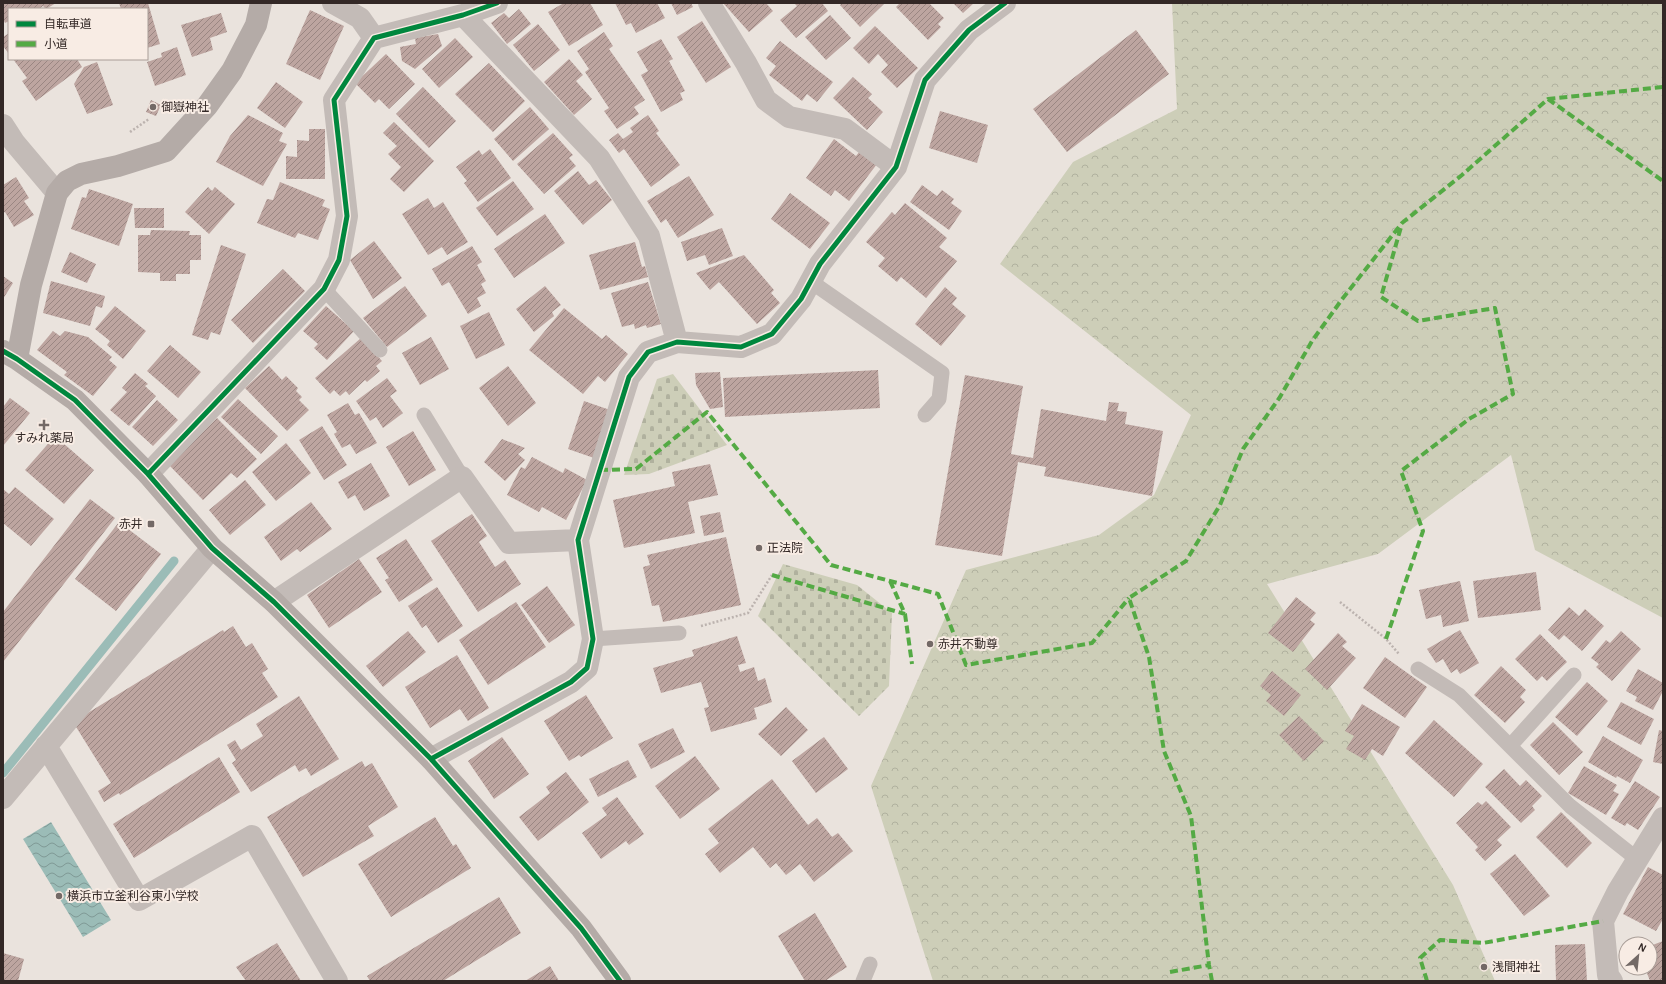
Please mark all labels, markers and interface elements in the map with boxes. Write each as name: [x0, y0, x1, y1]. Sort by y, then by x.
legend: [8, 8, 148, 60]
text: 自転車道: [44, 17, 92, 30]
text: 小道: [44, 37, 68, 50]
place label: 御嶽神社: [161, 100, 209, 113]
marker: 御嶽神社: [148, 102, 158, 112]
marker: すみれ薬局: [39, 420, 49, 430]
place label: すみれ薬局: [14, 431, 74, 444]
place label: 赤井: [119, 517, 143, 530]
marker: 赤井: [146, 519, 156, 529]
place label: 正法院: [767, 541, 803, 554]
marker: 正法院: [754, 543, 764, 553]
place label: 赤井不動尊: [938, 637, 998, 650]
marker: 赤井不動尊: [925, 639, 935, 649]
place label: 横浜市立釜利谷東小学校: [67, 889, 199, 902]
marker: 横浜市立釜利谷東小学校: [54, 891, 64, 901]
north arrow: [1618, 936, 1658, 976]
text: N: [1636, 941, 1648, 954]
place label: 浅間神社: [1492, 961, 1540, 973]
marker: 浅間神社: [1479, 962, 1489, 972]

